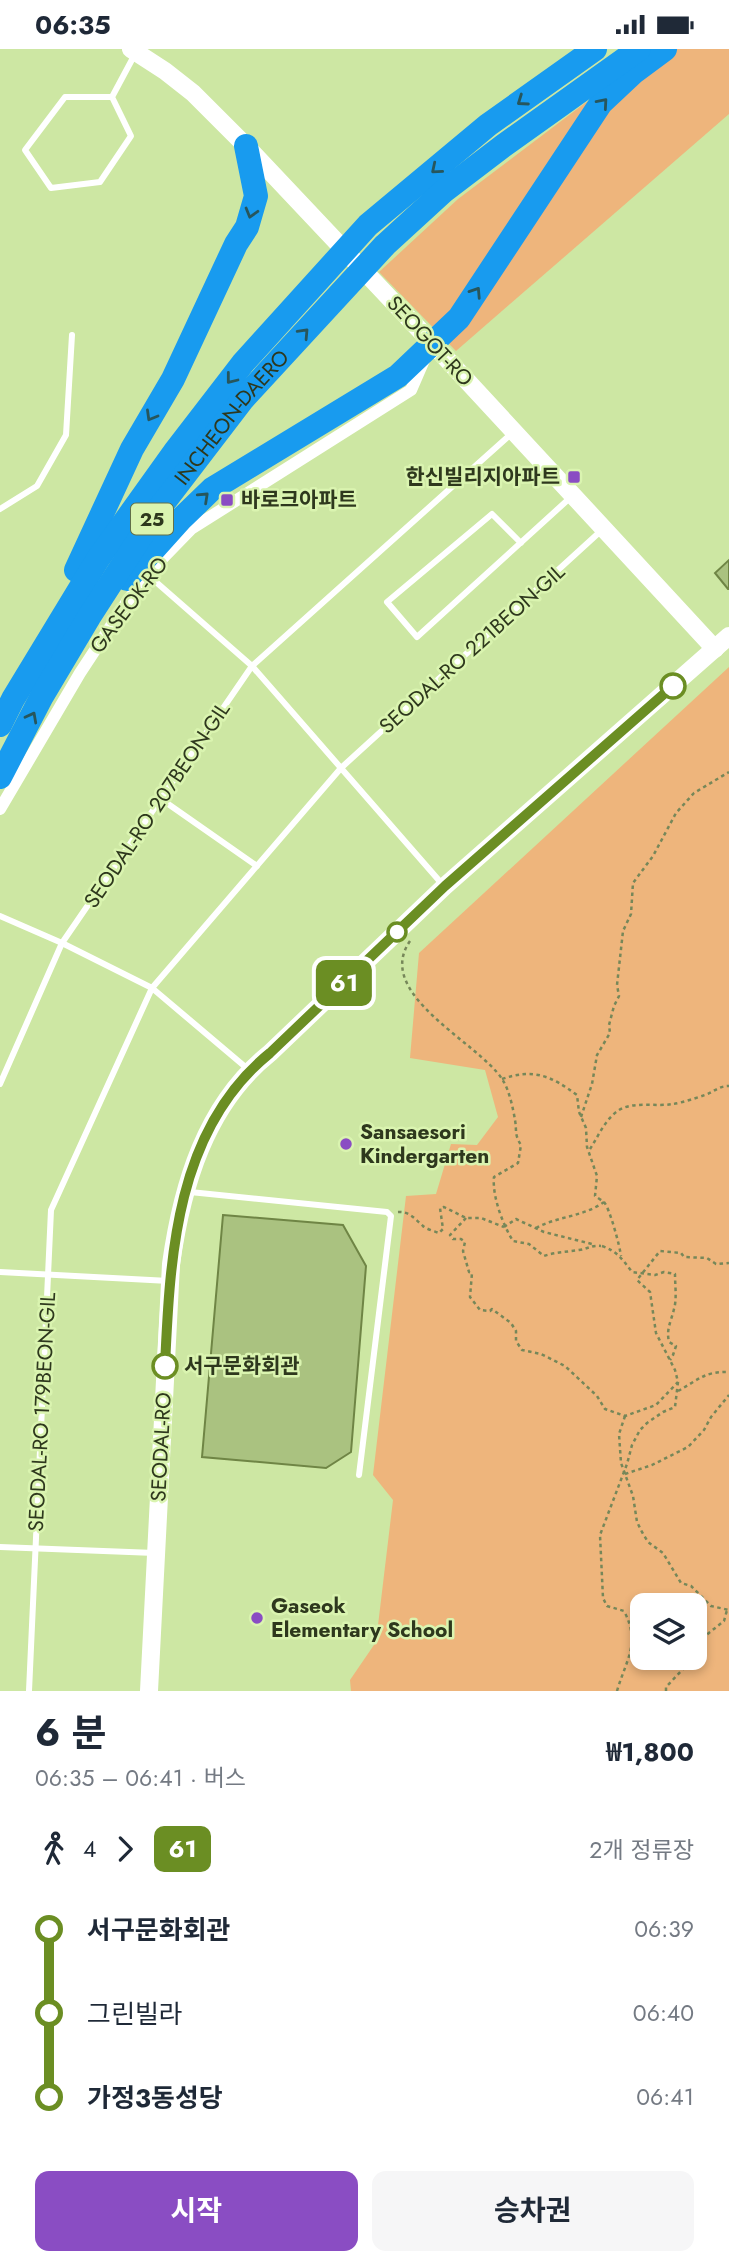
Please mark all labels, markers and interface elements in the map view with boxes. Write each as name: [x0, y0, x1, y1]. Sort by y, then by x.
text: 06:35: [35, 6, 111, 44]
one-way arrow: [517, 93, 530, 105]
one-way arrow: [595, 98, 607, 111]
one-way arrow: [431, 160, 444, 173]
one-way arrow: [245, 206, 260, 218]
one-way arrow: [468, 286, 481, 299]
street label: SEOGOT-RO: [380, 289, 480, 393]
one-way arrow: [296, 328, 309, 341]
street label: INCHEON-DAERO: [167, 343, 296, 491]
one-way arrow: [226, 372, 239, 384]
one-way arrow: [146, 409, 159, 422]
place label: 한신빌리지아파트: [405, 462, 560, 492]
marker: 한신빌리지아파트: [566, 469, 582, 485]
place label: 바로크아파트: [241, 485, 357, 515]
marker: 바로크아파트: [219, 492, 235, 508]
one-way arrow: [196, 493, 209, 505]
road number: 25: [131, 503, 173, 534]
street label: GASEOK-RO: [83, 551, 175, 659]
street label: SEODAL-RO 221BEON-GIL: [373, 557, 572, 741]
unlabelled marker: [660, 673, 686, 699]
street label: SEODAL-RO 207BEON-GIL: [77, 696, 238, 914]
one-way arrow: [23, 712, 37, 724]
unlabelled marker: [387, 922, 407, 942]
line badge: 61: [312, 960, 376, 1006]
text: 61: [330, 965, 358, 1000]
place label: Sansaesori Kindergarten: [360, 1117, 489, 1171]
marker: Sansaesori Kindergarten: [338, 1136, 354, 1152]
street label: SEODAL-RO 179BEON-GIL: [21, 1291, 63, 1532]
place label: 서구문화회관: [184, 1351, 300, 1381]
marker: 서구문화회관: [152, 1353, 178, 1379]
street label: SEODAL-RO: [143, 1392, 179, 1502]
place label: Gaseok Elementary School: [271, 1591, 453, 1645]
map controls: [630, 1593, 707, 1670]
button: layers: [630, 1593, 707, 1670]
marker: Gaseok Elementary School: [249, 1610, 265, 1626]
text: 6 분: [35, 1705, 107, 1760]
text: ₩1,800: [606, 1733, 694, 1771]
text: 06:35 – 06:41 · 버스: [35, 1761, 246, 1795]
icon: walk: [35, 1830, 73, 1868]
icon: forward: [106, 1830, 144, 1868]
text: 61: [168, 1831, 197, 1866]
text: 4: [83, 1832, 96, 1866]
text: 2개 정류장: [589, 1833, 694, 1867]
text: 서구문화회관: [87, 1911, 231, 1949]
text: 06:39: [634, 1912, 694, 1946]
text: 그린빌라: [87, 1995, 183, 2033]
text: 06:40: [633, 1996, 694, 2030]
text: 가정3동성당: [87, 2079, 223, 2117]
text: 06:41: [636, 2080, 694, 2114]
button: 시작: [35, 2171, 358, 2251]
button: 승차권: [372, 2171, 694, 2251]

